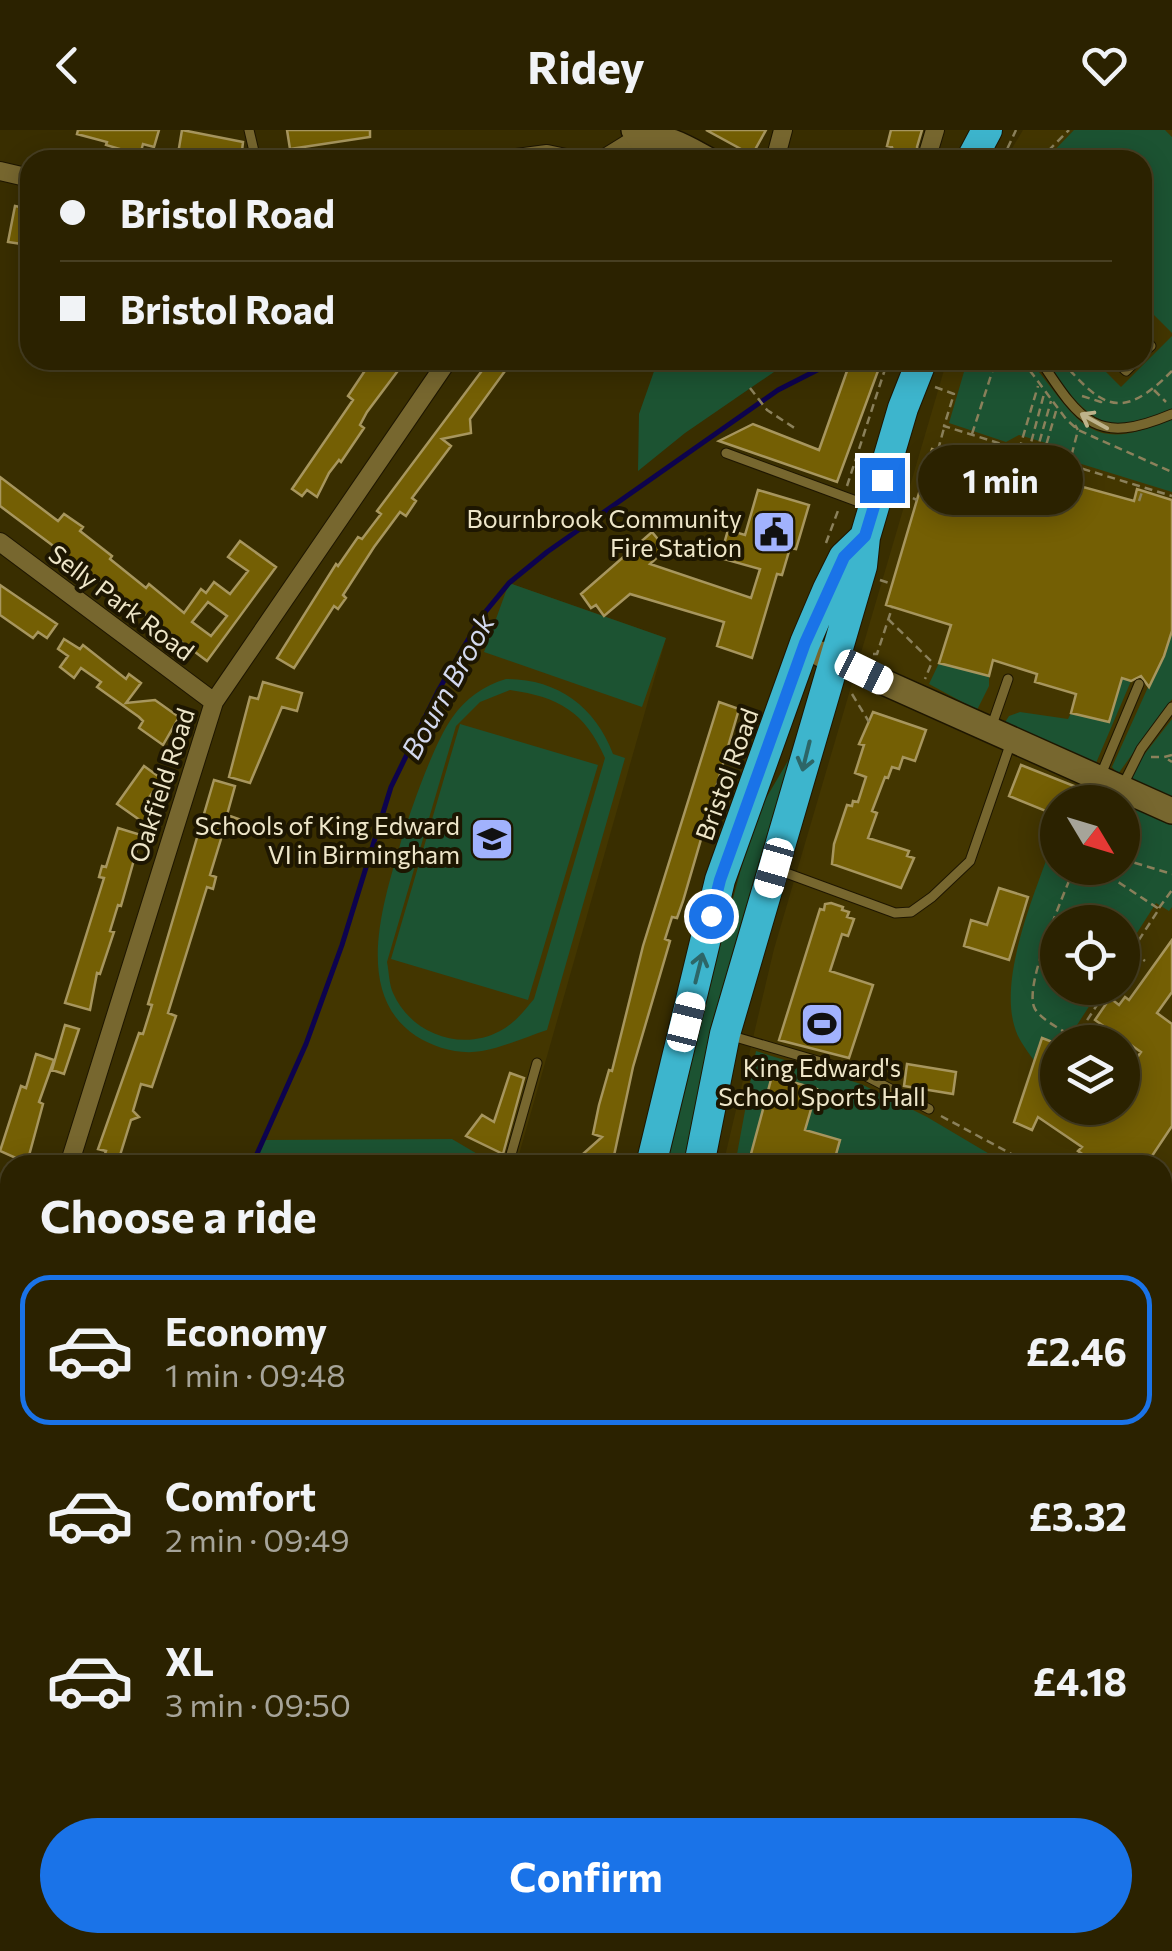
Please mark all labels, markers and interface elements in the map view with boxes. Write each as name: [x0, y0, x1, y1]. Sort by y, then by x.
icon: back: [40, 38, 95, 93]
text: Ridey: [527, 38, 645, 93]
icon: heart: [1077, 38, 1132, 93]
text: Bristol Road: [120, 189, 335, 236]
text: Bristol Road: [120, 285, 335, 332]
one-way arrow: [1080, 411, 1109, 430]
callout: 1 min: [917, 445, 1082, 515]
route end: [860, 458, 905, 503]
text: 1 min: [963, 460, 1038, 500]
place label: Bournbrook Community Fire Station: [467, 503, 742, 562]
public building icon: Bournbrook Community Fire Station: [751, 509, 797, 555]
street label: Selly Park Road: [44, 538, 200, 666]
water label: Bourn Brook: [393, 607, 501, 764]
car: [830, 645, 898, 699]
street label: Oakfield Road: [122, 704, 200, 866]
street label: Bristol Road: [688, 704, 764, 844]
one-way arrow: [796, 739, 815, 771]
north arrow: [1040, 785, 1140, 885]
map controls: [1040, 785, 1140, 1125]
place label: Schools of King Edward VI in Birmingham: [195, 810, 460, 869]
school or university icon: Schools of King Edward VI in Birmingham: [469, 816, 515, 862]
car: [751, 835, 797, 901]
route start: [689, 894, 734, 939]
button: locate: [1040, 905, 1140, 1005]
one-way arrow: [691, 953, 709, 985]
car: [664, 989, 708, 1055]
sports icon: King Edward's School Sports Hall: [799, 1001, 845, 1047]
button: layers: [1040, 1025, 1140, 1125]
place label: King Edward's School Sports Hall: [718, 1052, 926, 1111]
text: Choose a ride: [40, 1187, 317, 1242]
icon: car: [45, 1305, 135, 1395]
text: Economy: [165, 1307, 327, 1354]
text: £2.46: [1026, 1327, 1127, 1374]
text: 1 min · 09:48: [165, 1354, 346, 1394]
icon: car: [45, 1470, 135, 1560]
text: Comfort: [165, 1472, 316, 1519]
text: £3.32: [1029, 1492, 1127, 1539]
text: 2 min · 09:49: [165, 1519, 350, 1559]
icon: car: [45, 1635, 135, 1725]
text: XL: [165, 1637, 214, 1684]
text: £4.18: [1033, 1657, 1127, 1704]
text: 3 min · 09:50: [165, 1684, 351, 1724]
button: Confirm: [40, 1818, 1132, 1933]

